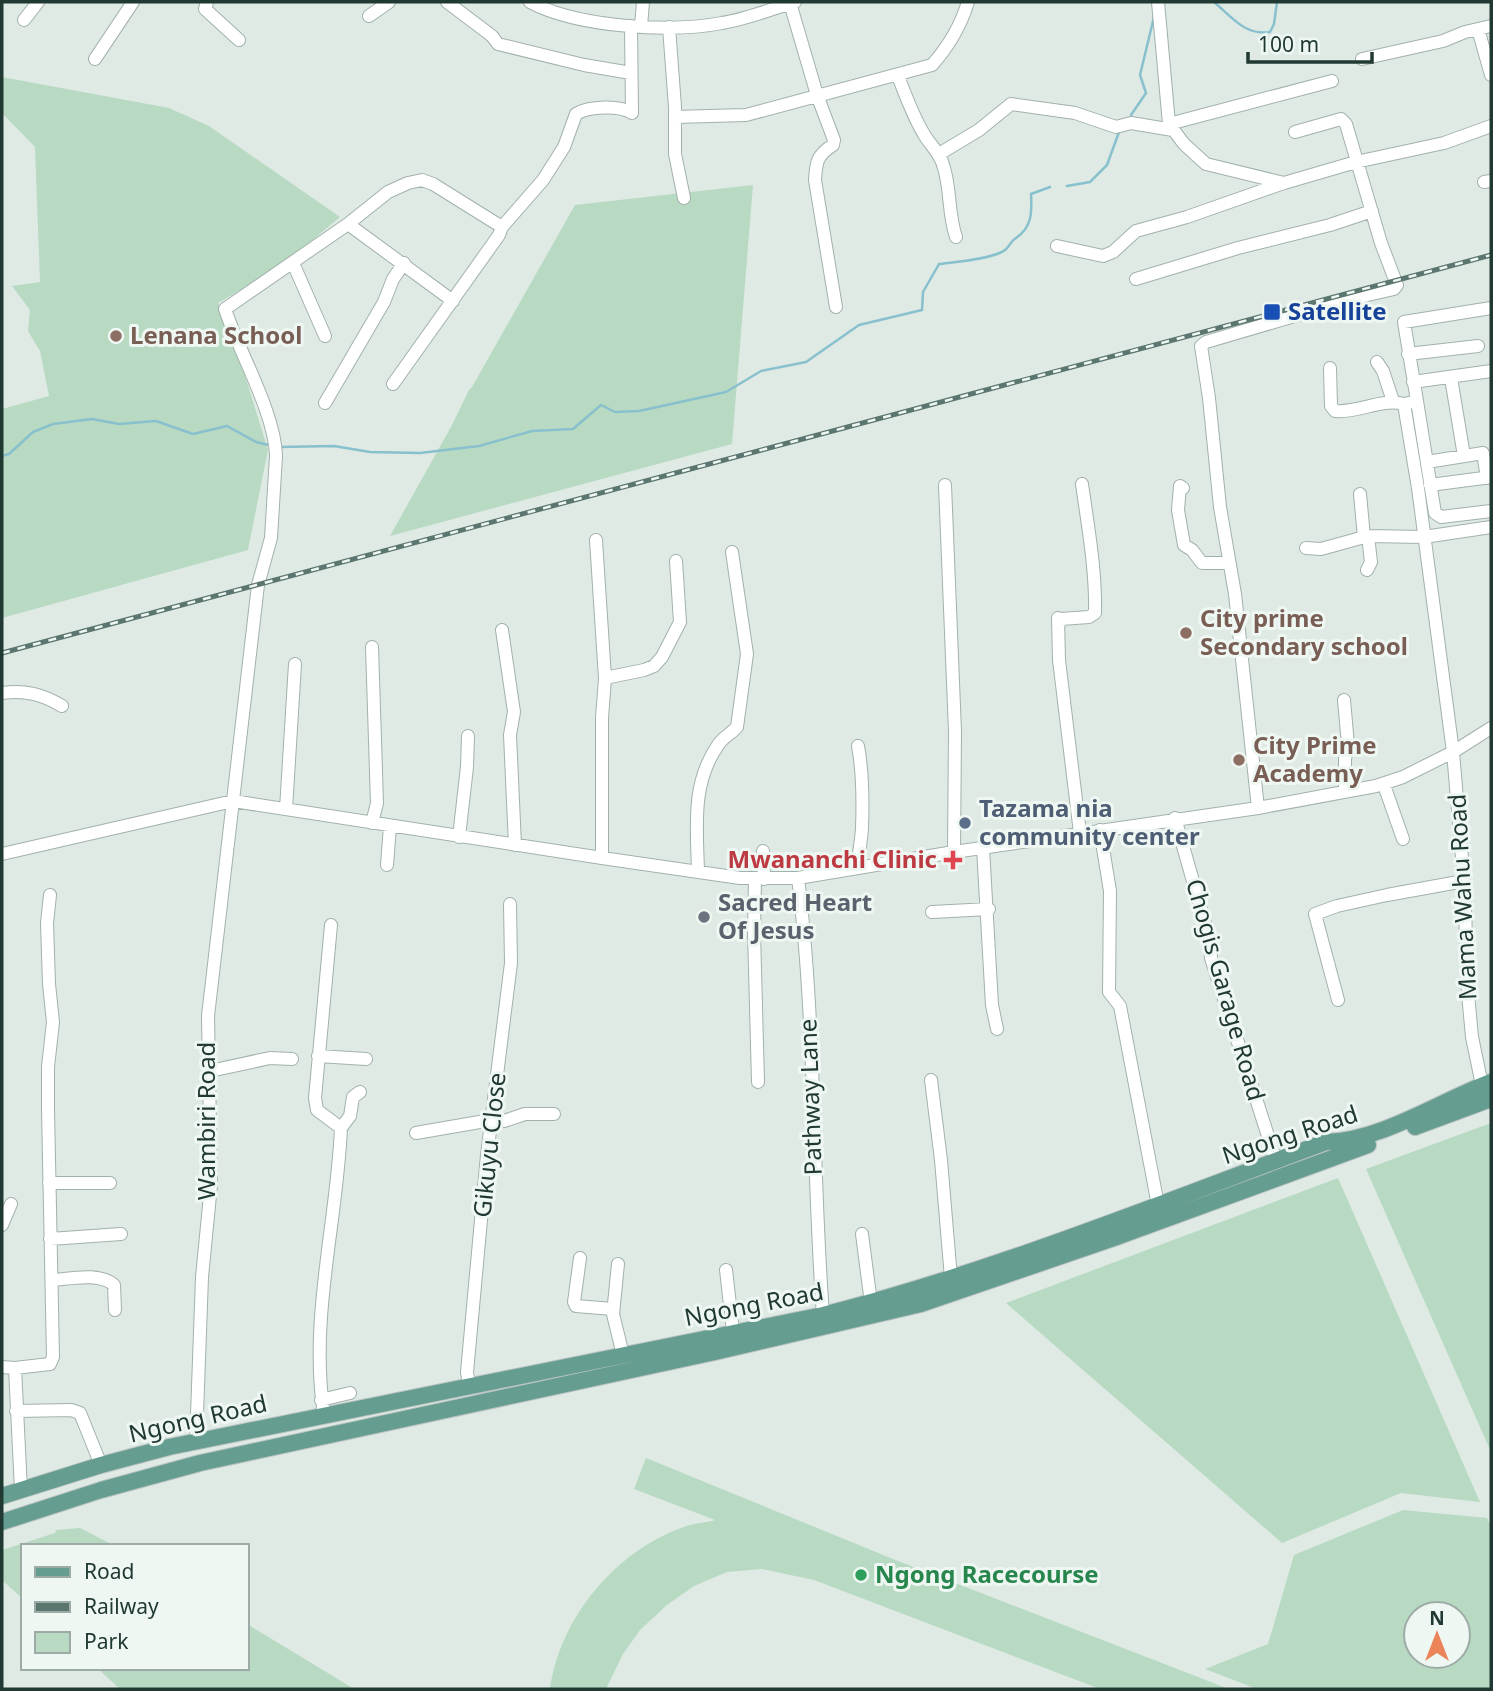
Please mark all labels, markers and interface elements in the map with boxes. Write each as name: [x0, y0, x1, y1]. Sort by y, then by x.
scale bar: [1248, 21, 1372, 65]
text: 100 m: [1258, 30, 1319, 58]
place label: Satellite: [1288, 294, 1387, 327]
marker: Satellite: [1262, 302, 1282, 322]
place label: Lenana School: [130, 318, 302, 351]
marker: Lenana School: [108, 328, 124, 344]
place label: City prime Secondary school: [1200, 601, 1408, 662]
marker: City prime Secondary school: [1178, 625, 1194, 641]
place label: City Prime Academy: [1253, 728, 1376, 789]
marker: City Prime Academy: [1231, 752, 1247, 768]
place label: Tazama nia community center: [979, 791, 1200, 852]
street label: Mama Wahu Road: [1440, 793, 1483, 1001]
marker: Tazama nia community center: [957, 815, 973, 831]
place label: Mwananchi Clinic: [728, 842, 937, 875]
marker: Mwananchi Clinic: [943, 850, 963, 870]
street label: Chogis Garage Road: [1179, 875, 1274, 1104]
place label: Sacred Heart Of Jesus: [718, 885, 872, 946]
marker: Sacred Heart Of Jesus: [696, 909, 712, 925]
street label: Pathway Lane: [790, 1018, 829, 1176]
street label: Wambiri Road: [189, 1042, 222, 1200]
street label: Gikuyu Close: [464, 1071, 513, 1219]
street label: Ngong Road: [1217, 1096, 1362, 1171]
street label: Ngong Road: [681, 1274, 826, 1333]
street label: Ngong Road: [125, 1386, 270, 1449]
legend: [21, 1544, 248, 1670]
text: Road: [84, 1557, 134, 1585]
place label: Ngong Racecourse: [875, 1557, 1099, 1590]
marker: Ngong Racecourse: [853, 1567, 869, 1583]
text: Railway: [84, 1592, 159, 1620]
north arrow: [1402, 1600, 1472, 1670]
text: N: [1429, 1605, 1445, 1631]
text: Park: [84, 1627, 129, 1655]

